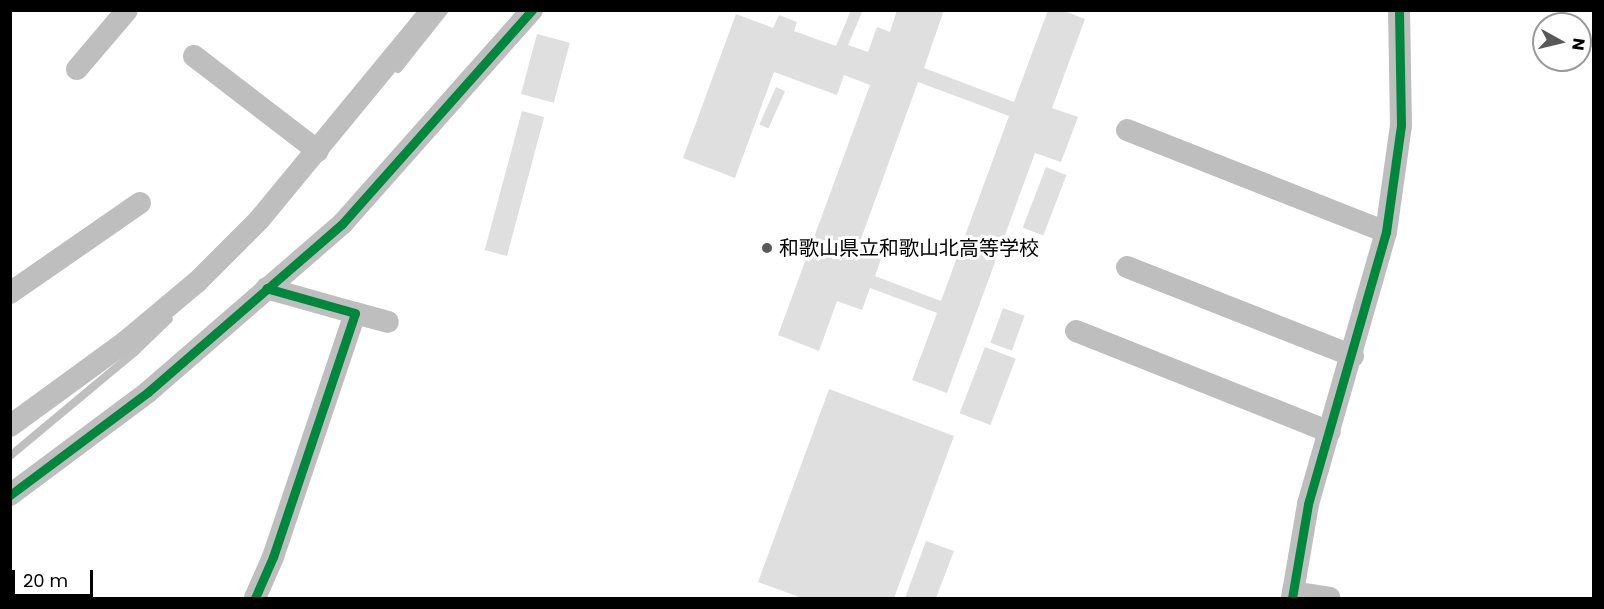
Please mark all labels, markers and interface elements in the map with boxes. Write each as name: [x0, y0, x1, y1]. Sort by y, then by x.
north arrow: [1532, 12, 1592, 72]
text: N: [1566, 37, 1591, 52]
place label: 和歌山県立和歌山北高等学校: [779, 236, 1039, 260]
marker: 和歌山県立和歌山北高等学校: [760, 241, 774, 255]
scale bar: [15, 558, 96, 596]
text: 20 m: [23, 568, 68, 593]

